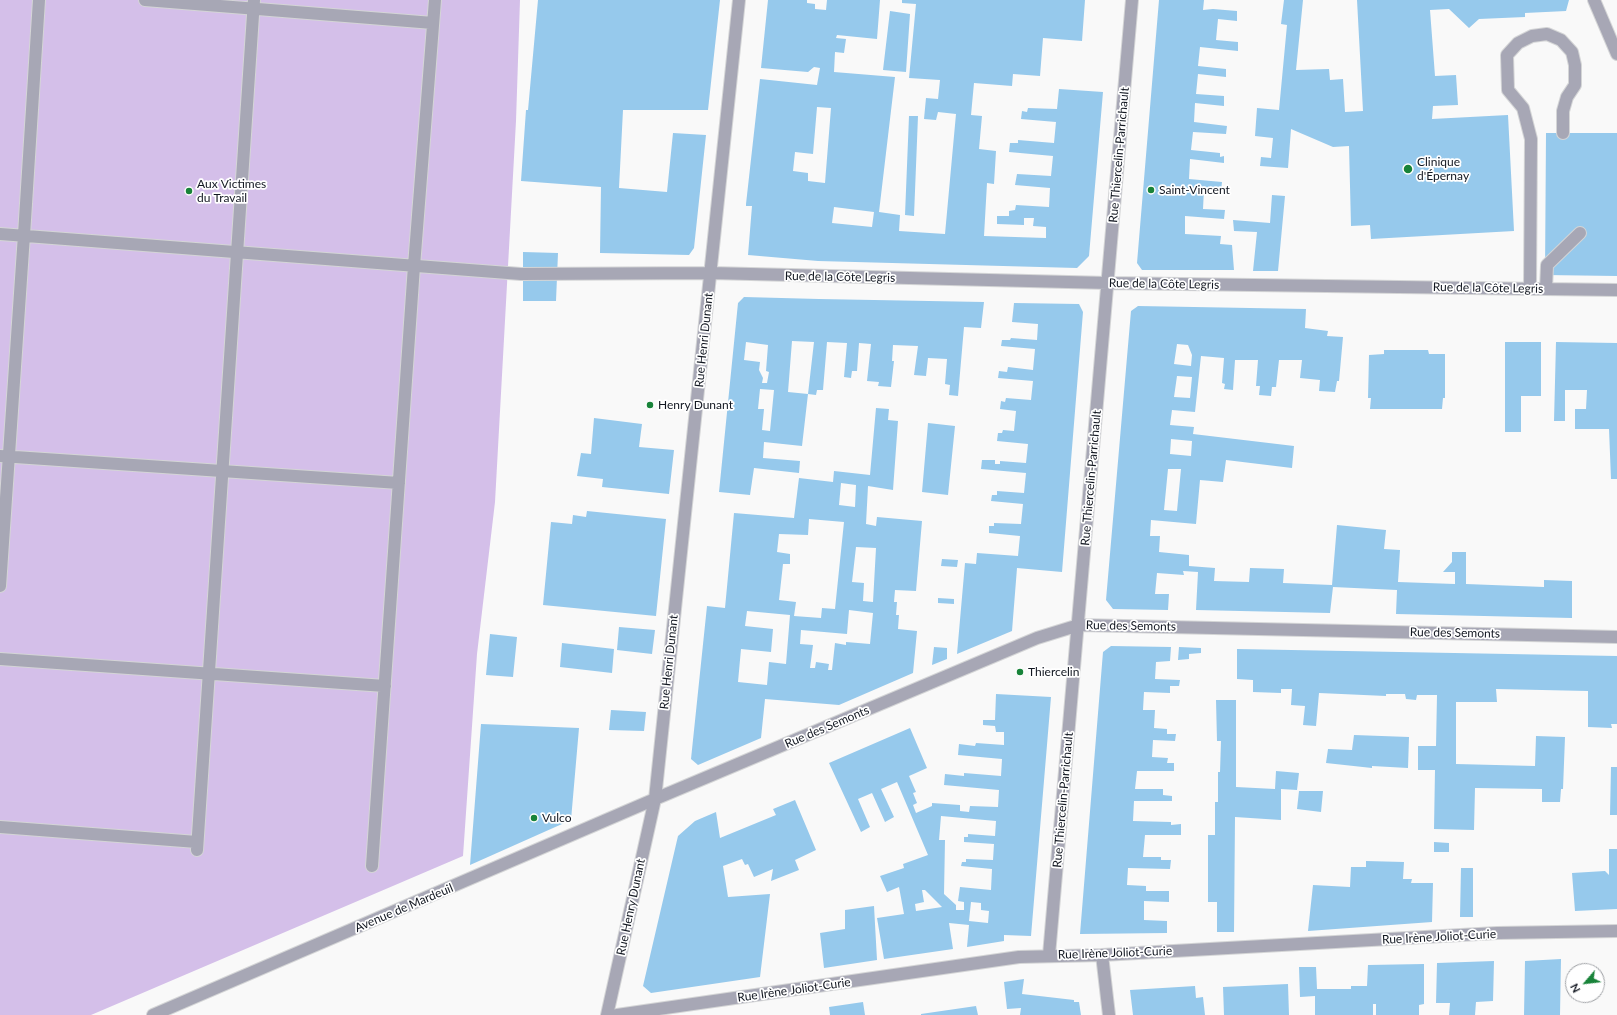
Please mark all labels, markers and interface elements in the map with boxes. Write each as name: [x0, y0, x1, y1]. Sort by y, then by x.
street label: Rue Thiercelin-Parrichault: [1106, 87, 1132, 223]
place label: Clinique d'Épernay: [1417, 155, 1469, 183]
marker: Clinique d'Épernay: [1402, 163, 1414, 175]
place label: Aux Victimes du Travail: [197, 177, 266, 205]
place label: Saint-Vincent: [1159, 183, 1230, 197]
marker: Saint-Vincent: [1146, 185, 1156, 195]
marker: Aux Victimes du Travail: [184, 186, 194, 196]
street label: Rue de la Côte Legris: [785, 269, 895, 285]
street label: Rue de la Côte Legris: [1109, 276, 1219, 292]
street label: Rue de la Côte Legris: [1433, 280, 1543, 296]
street label: Rue Henri Dunant: [692, 292, 716, 388]
place label: Henry Dunant: [658, 398, 733, 412]
marker: Henry Dunant: [645, 400, 655, 410]
street label: Rue Thiercelin-Parrichault: [1078, 410, 1104, 546]
street label: Rue Henri Dunant: [657, 614, 681, 710]
street label: Rue des Semonts: [1086, 618, 1176, 634]
street label: Rue des Semonts: [1410, 625, 1500, 641]
place label: Thiercelin: [1028, 665, 1079, 679]
marker: Thiercelin: [1015, 667, 1025, 677]
street label: Rue des Semonts: [783, 703, 871, 751]
street label: Rue Thiercelin-Parrichault: [1050, 732, 1076, 868]
place label: Vulco: [542, 811, 571, 825]
marker: Vulco: [529, 813, 539, 823]
street label: Rue Henry Dunant: [614, 857, 648, 957]
street label: Avenue de Mardeuil: [353, 881, 455, 935]
street label: Rue Irène Joliot-Curie: [1382, 927, 1496, 947]
street label: Rue Irène Joliot-Curie: [1058, 944, 1172, 962]
north arrow: [1565, 963, 1605, 1003]
street label: Rue Irène Joliot-Curie: [736, 975, 852, 1005]
text: N: [1567, 982, 1583, 995]

